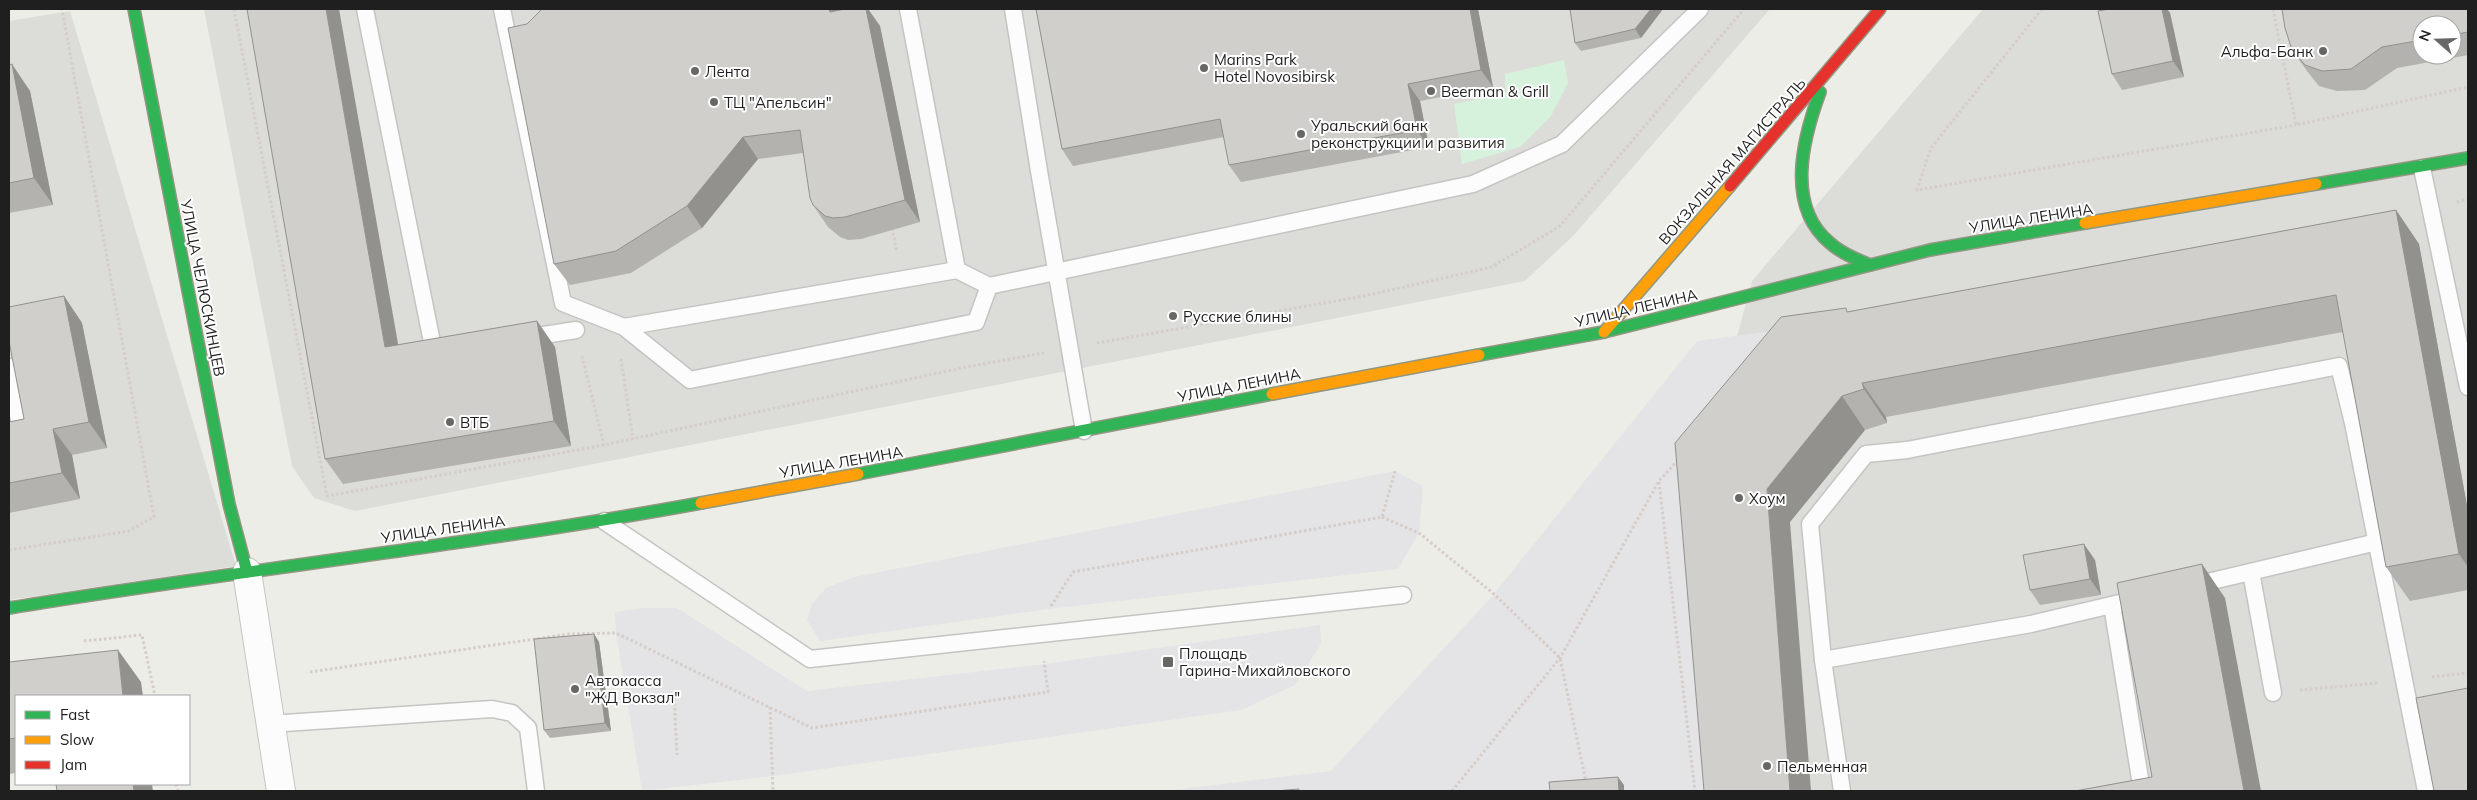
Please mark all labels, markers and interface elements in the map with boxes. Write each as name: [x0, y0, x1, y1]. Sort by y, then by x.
north arrow: [2412, 15, 2462, 65]
text: N: [2415, 28, 2435, 44]
place label: Альфа-Банк: [2221, 42, 2314, 61]
marker: Альфа-Банк: [2317, 45, 2329, 57]
place label: Marins Park Hotel Novosibirsk: [1214, 50, 1335, 86]
place label: Лента: [705, 62, 750, 81]
marker: Marins Park Hotel Novosibirsk: [1198, 62, 1210, 74]
marker: Лента: [689, 65, 701, 77]
street label: ВОКЗАЛЬНАЯ МАГИСТРАЛЬ: [1654, 74, 1810, 248]
place label: Beerman & Grill: [1441, 82, 1549, 101]
marker: Beerman & Grill: [1425, 85, 1437, 97]
place label: ТЦ "Апельсин": [724, 93, 832, 112]
marker: ТЦ "Апельсин": [708, 96, 720, 108]
place label: Уральский банк реконструкции и развития: [1310, 116, 1505, 152]
marker: Уральский банк реконструкции и развития: [1295, 128, 1307, 140]
street label: УЛИЦА ЧЕЛЮСКИНЦЕВ: [176, 197, 229, 378]
street label: УЛИЦА ЛЕНИНА: [1967, 199, 2094, 237]
street label: УЛИЦА ЛЕНИНА: [1572, 285, 1699, 332]
place label: Русские блины: [1183, 307, 1292, 326]
marker: Русские блины: [1167, 310, 1179, 322]
street label: УЛИЦА ЛЕНИНА: [1175, 364, 1302, 406]
place label: ВТБ: [460, 413, 489, 432]
marker: ВТБ: [444, 416, 456, 428]
street label: УЛИЦА ЛЕНИНА: [777, 442, 904, 482]
place label: Хоум: [1749, 489, 1786, 508]
marker: Хоум: [1733, 492, 1745, 504]
street label: УЛИЦА ЛЕНИНА: [379, 511, 506, 547]
place label: Площадь Гарина-Михайловского: [1179, 644, 1351, 680]
marker: Площадь Гарина-Михайловского: [1161, 655, 1175, 669]
place label: Автокасса "ЖД Вокзал": [585, 671, 680, 707]
marker: Автокасса "ЖД Вокзал": [569, 683, 581, 695]
legend: [15, 695, 190, 785]
text: Fast: [60, 705, 90, 724]
text: Slow: [60, 730, 94, 749]
text: Jam: [60, 755, 87, 774]
place label: Пельменная: [1777, 757, 1868, 776]
marker: Пельменная: [1761, 760, 1773, 772]

